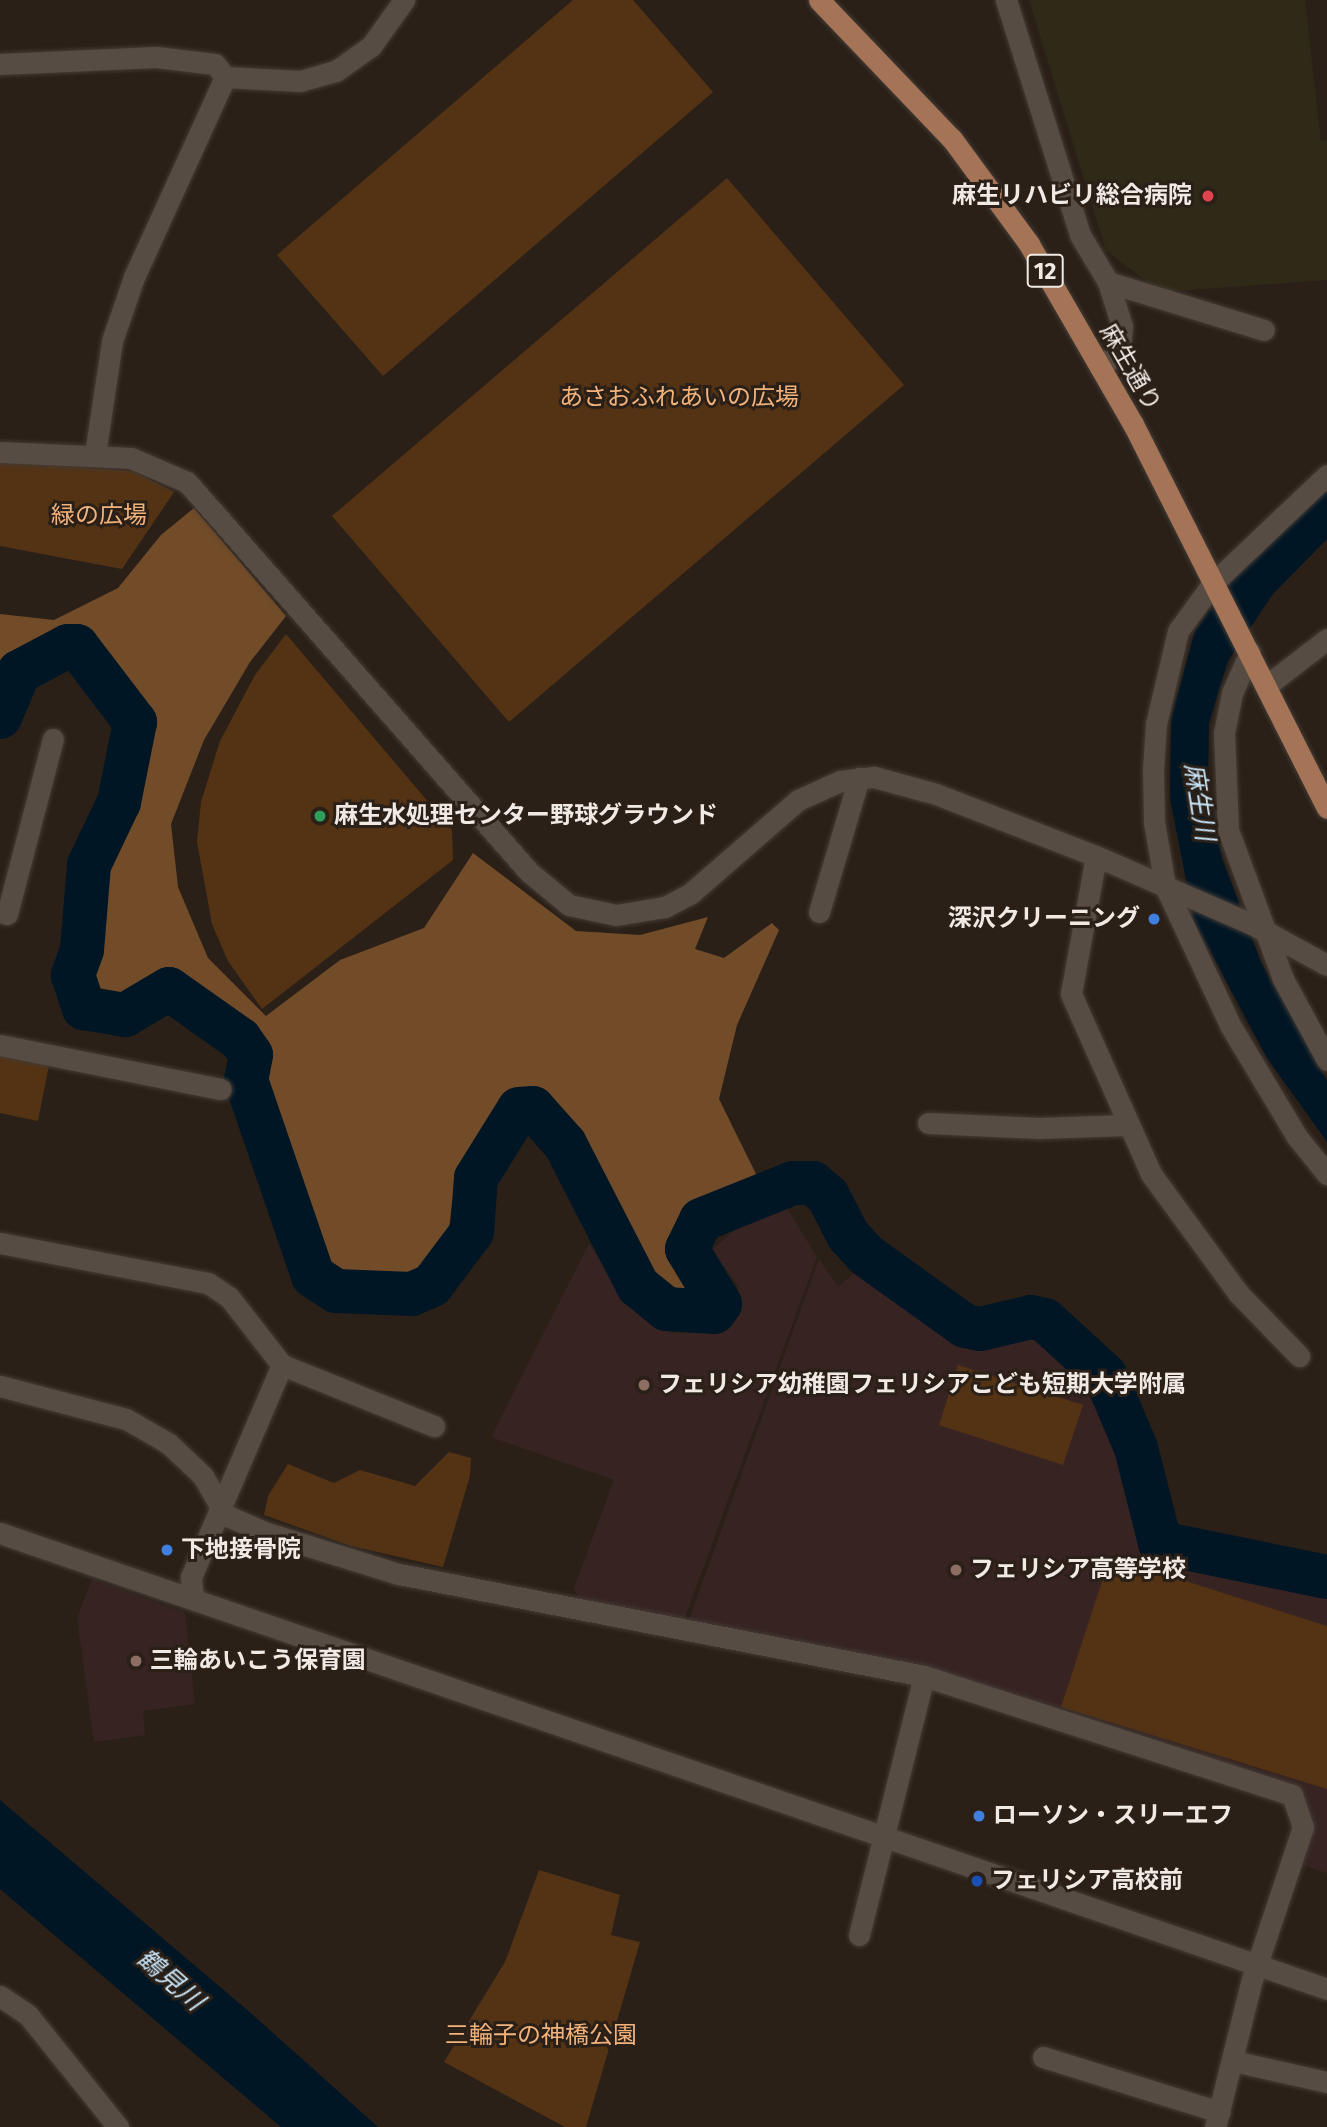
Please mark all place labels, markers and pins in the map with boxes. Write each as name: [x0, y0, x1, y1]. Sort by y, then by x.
place label: 麻生リハビリ総合病院: [952, 182, 1192, 210]
marker: 麻生リハビリ総合病院: [1198, 186, 1218, 206]
place label: 麻生水処理センター野球グラウンド: [334, 802, 718, 830]
marker: 麻生水処理センター野球グラウンド: [312, 808, 328, 824]
place label: 深沢クリーニング: [948, 905, 1140, 933]
marker: 深沢クリーニング: [1146, 911, 1162, 927]
place label: フェリシア幼稚園フェリシアこども短期大学附属: [658, 1371, 1186, 1399]
marker: フェリシア幼稚園フェリシアこども短期大学附属: [636, 1377, 652, 1393]
place label: 下地接骨院: [181, 1536, 301, 1564]
marker: 下地接骨院: [159, 1542, 175, 1558]
place label: フェリシア高等学校: [970, 1556, 1186, 1584]
marker: フェリシア高等学校: [948, 1562, 964, 1578]
place label: 三輪あいこう保育園: [150, 1647, 366, 1675]
marker: 三輪あいこう保育園: [128, 1653, 144, 1669]
place label: ローソン・スリーエフ: [993, 1802, 1233, 1830]
marker: ローソン・スリーエフ: [971, 1808, 987, 1824]
place label: フェリシア高校前: [991, 1867, 1183, 1895]
marker: フェリシア高校前: [969, 1873, 985, 1889]

